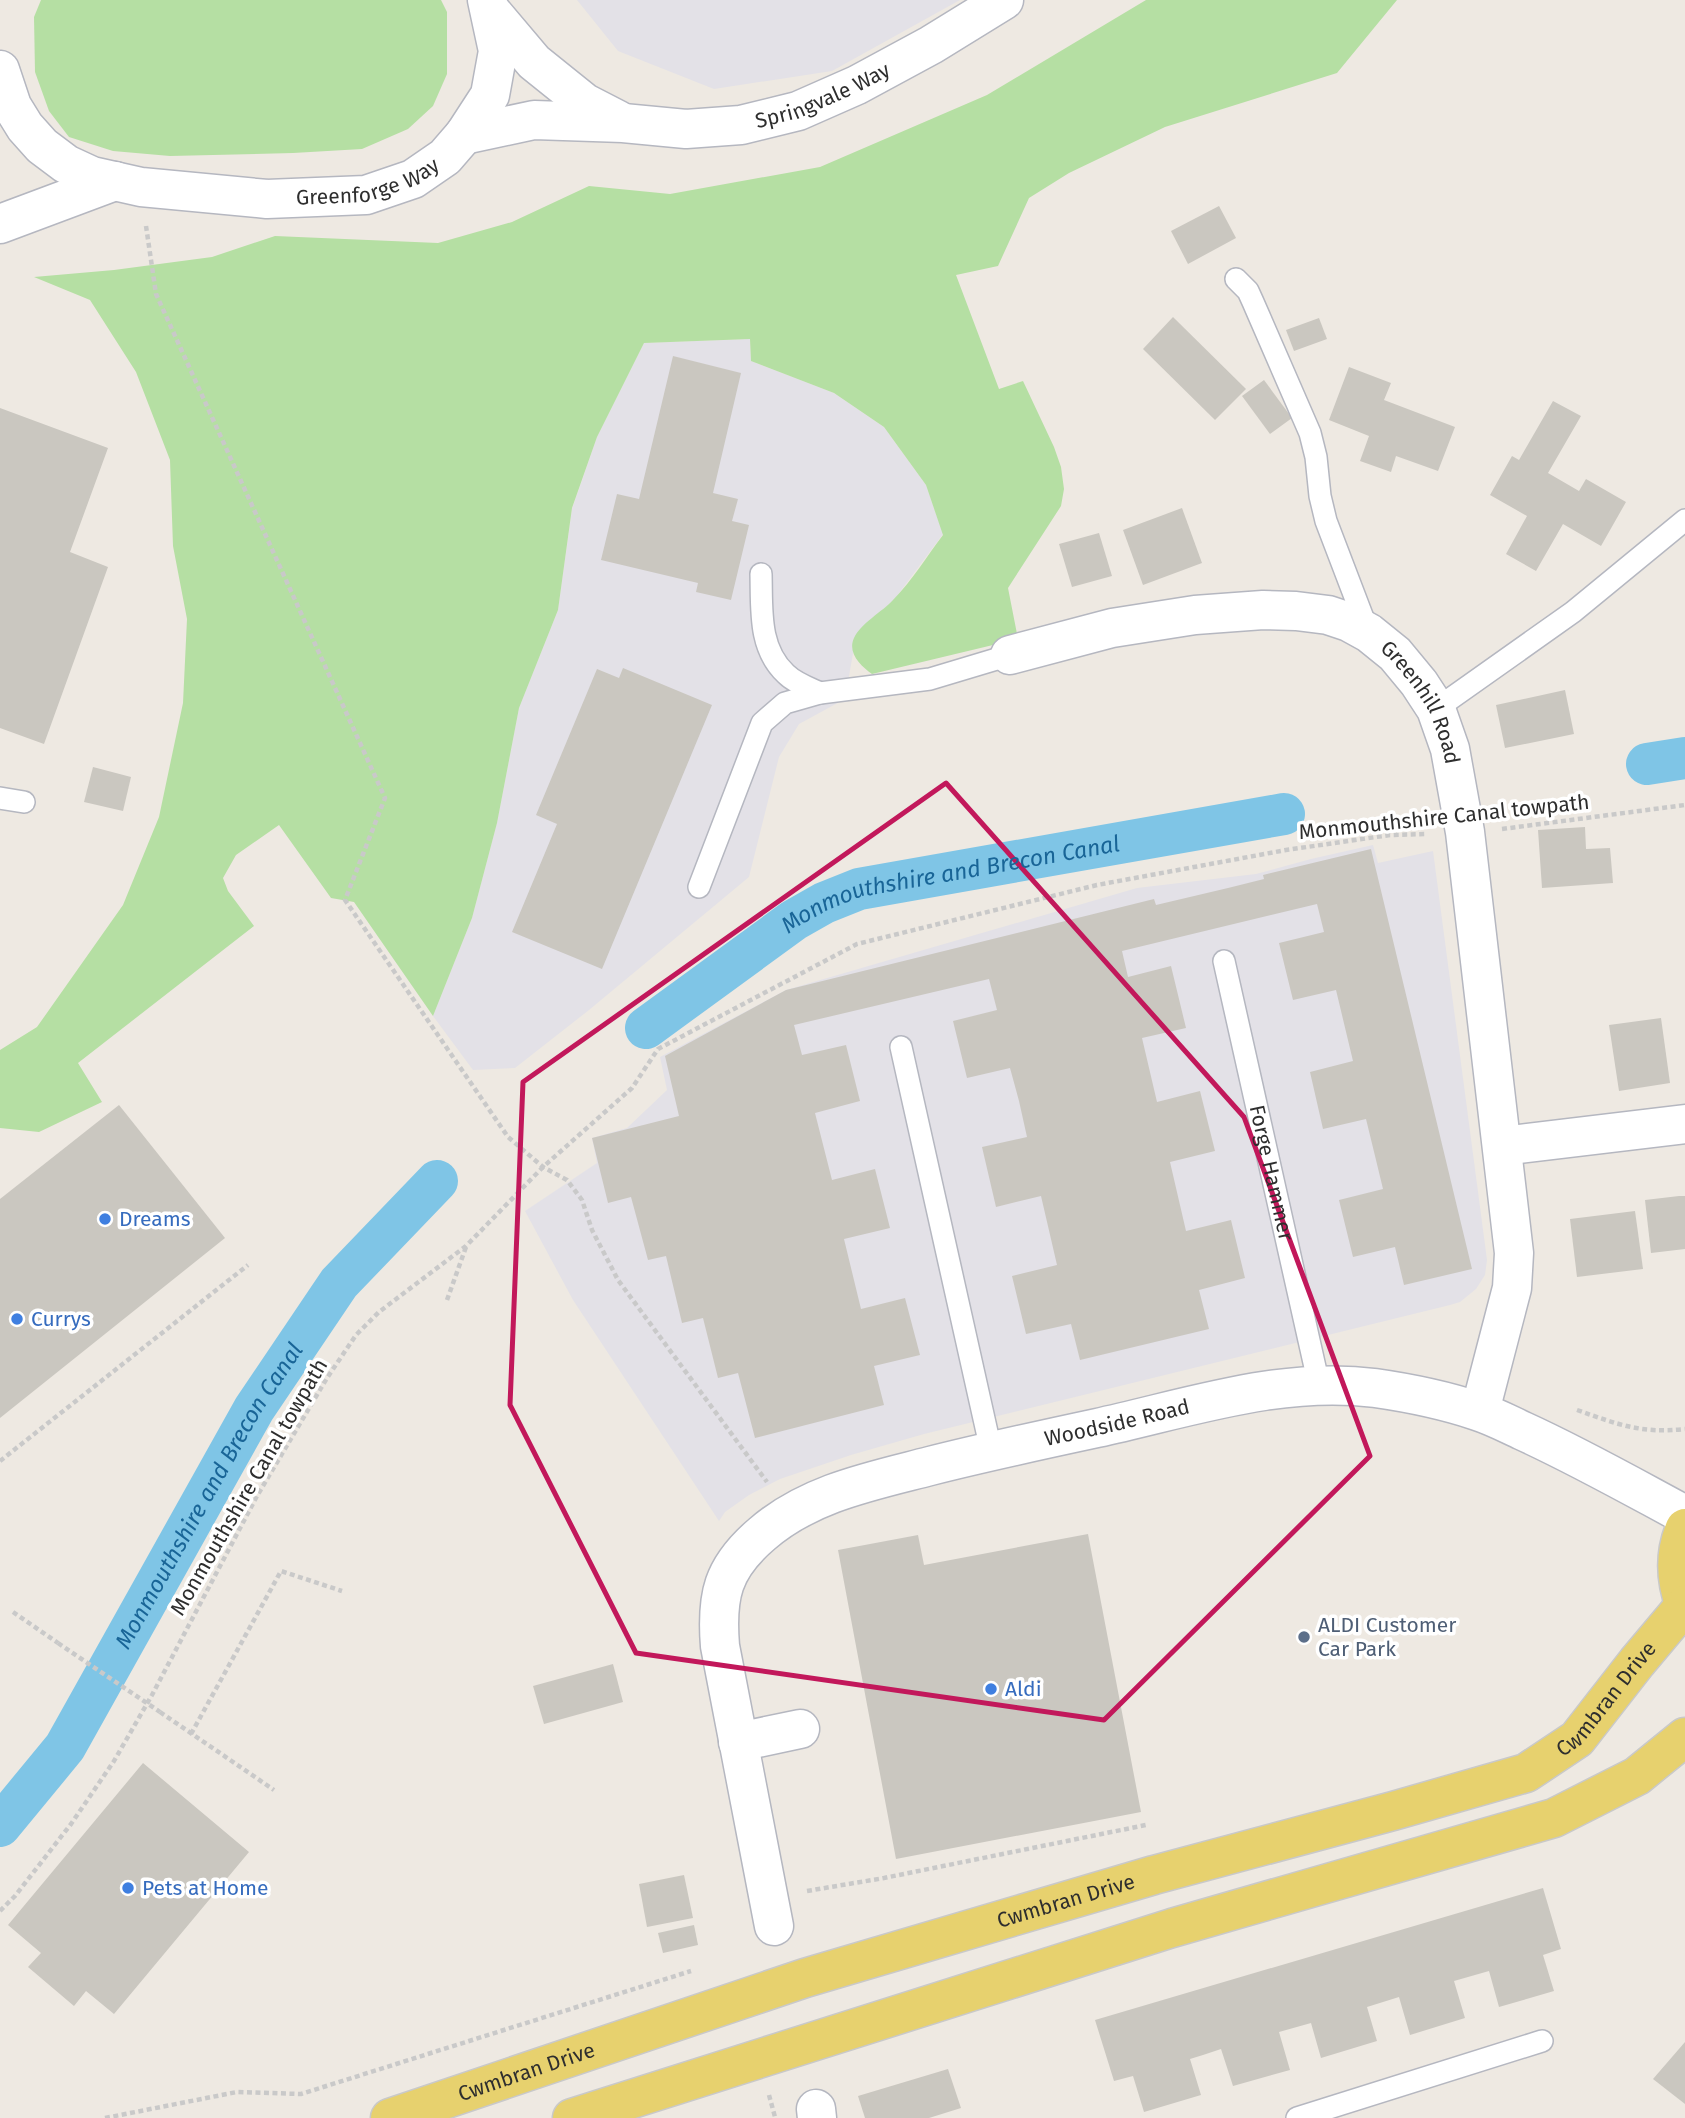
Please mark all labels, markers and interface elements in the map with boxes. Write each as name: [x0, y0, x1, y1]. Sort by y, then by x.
street label: Springvale Way: [753, 56, 895, 134]
street label: Greenforge Way: [296, 151, 445, 211]
street label: Greenhill Road: [1375, 635, 1465, 766]
street label: Monmouthshire Canal towpath: [1297, 789, 1591, 845]
water label: Monmouthshire and Brecon Canal: [775, 829, 1122, 939]
street label: Forge Hammer: [1244, 1102, 1299, 1243]
place label: Dreams: [119, 1206, 191, 1232]
marker: Dreams: [97, 1211, 113, 1227]
place label: Currys: [31, 1306, 91, 1332]
marker: Currys: [9, 1311, 25, 1327]
water label: Monmouthshire and Brecon Canal: [109, 1337, 309, 1654]
street label: Monmouthshire Canal towpath: [165, 1354, 333, 1620]
street label: Woodside Road: [1042, 1393, 1192, 1452]
place label: ALDI Customer Car Park: [1318, 1612, 1456, 1662]
marker: ALDI Customer Car Park: [1296, 1629, 1312, 1645]
street label: Cwmbran Drive: [1551, 1636, 1662, 1762]
place label: Aldi: [1005, 1676, 1042, 1702]
marker: Aldi: [983, 1681, 999, 1697]
street label: Cwmbran Drive: [994, 1868, 1138, 1934]
place label: Pets at Home: [142, 1875, 269, 1901]
marker: Pets at Home: [120, 1880, 136, 1896]
street label: Cwmbran Drive: [455, 2037, 598, 2107]

